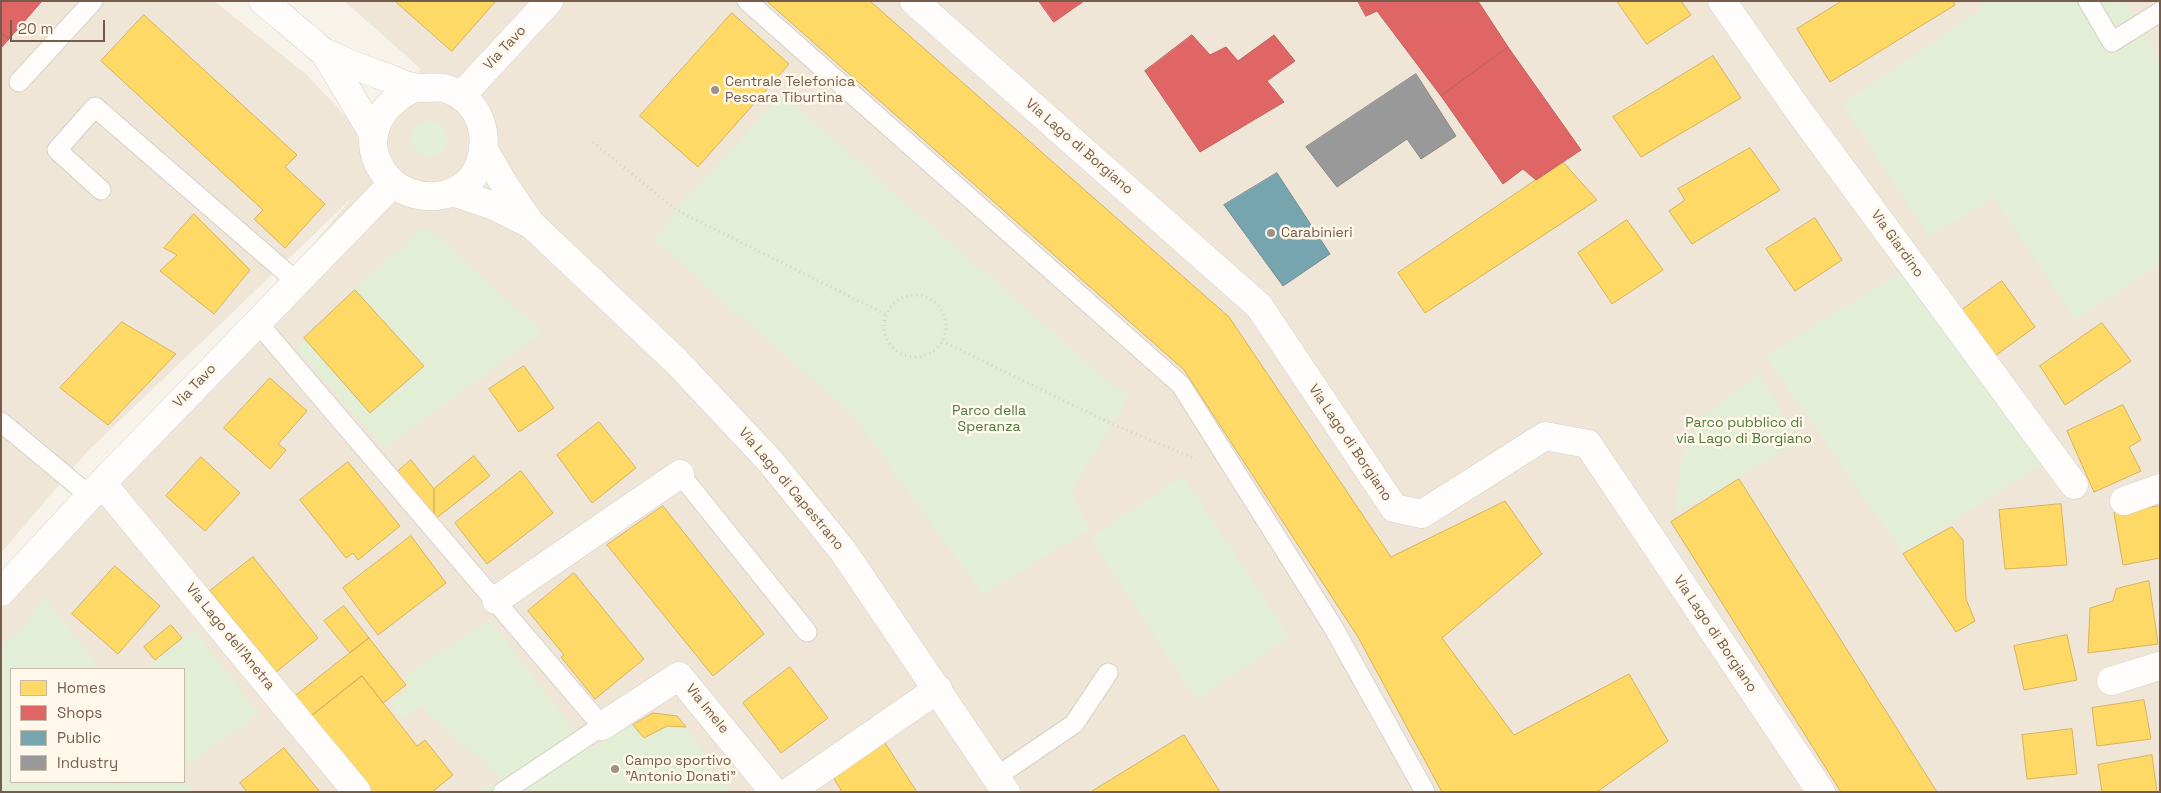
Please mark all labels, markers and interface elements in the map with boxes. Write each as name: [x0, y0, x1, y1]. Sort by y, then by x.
scale bar: [12, 10, 108, 42]
text: 20 m: [18, 19, 53, 38]
street label: Via Tavo: [480, 22, 530, 74]
place label: Centrale Telefonica Pescara Tiburtina: [725, 74, 855, 106]
marker: Centrale Telefonica Pescara Tiburtina: [709, 84, 721, 96]
street label: Via Lago di Borgiano: [1022, 96, 1136, 198]
street label: Via Giardino: [1867, 207, 1927, 281]
place label: Carabinieri: [1281, 225, 1353, 241]
marker: Carabinieri: [1265, 227, 1277, 239]
street label: Via Tavo: [170, 361, 220, 411]
street label: Via Lago di Borgiano: [1305, 381, 1395, 505]
park label: Parco della Speranza: [952, 403, 1026, 436]
park label: Parco pubblico di via Lago di Borgiano: [1676, 415, 1812, 448]
street label: Via Lago di Capestrano: [735, 424, 847, 554]
street label: Via Lago di Borgiano: [1670, 572, 1760, 696]
street label: Via Lago dell'Anetra: [182, 580, 278, 694]
legend: [10, 668, 185, 783]
text: Homes: [57, 678, 106, 697]
street label: Via Imele: [682, 681, 732, 737]
text: Shops: [57, 703, 102, 722]
text: Public: [57, 728, 101, 747]
text: Industry: [57, 753, 118, 772]
place label: Campo sportivo "Antonio Donati": [625, 753, 736, 786]
marker: Campo sportivo "Antonio Donati": [609, 763, 621, 775]

